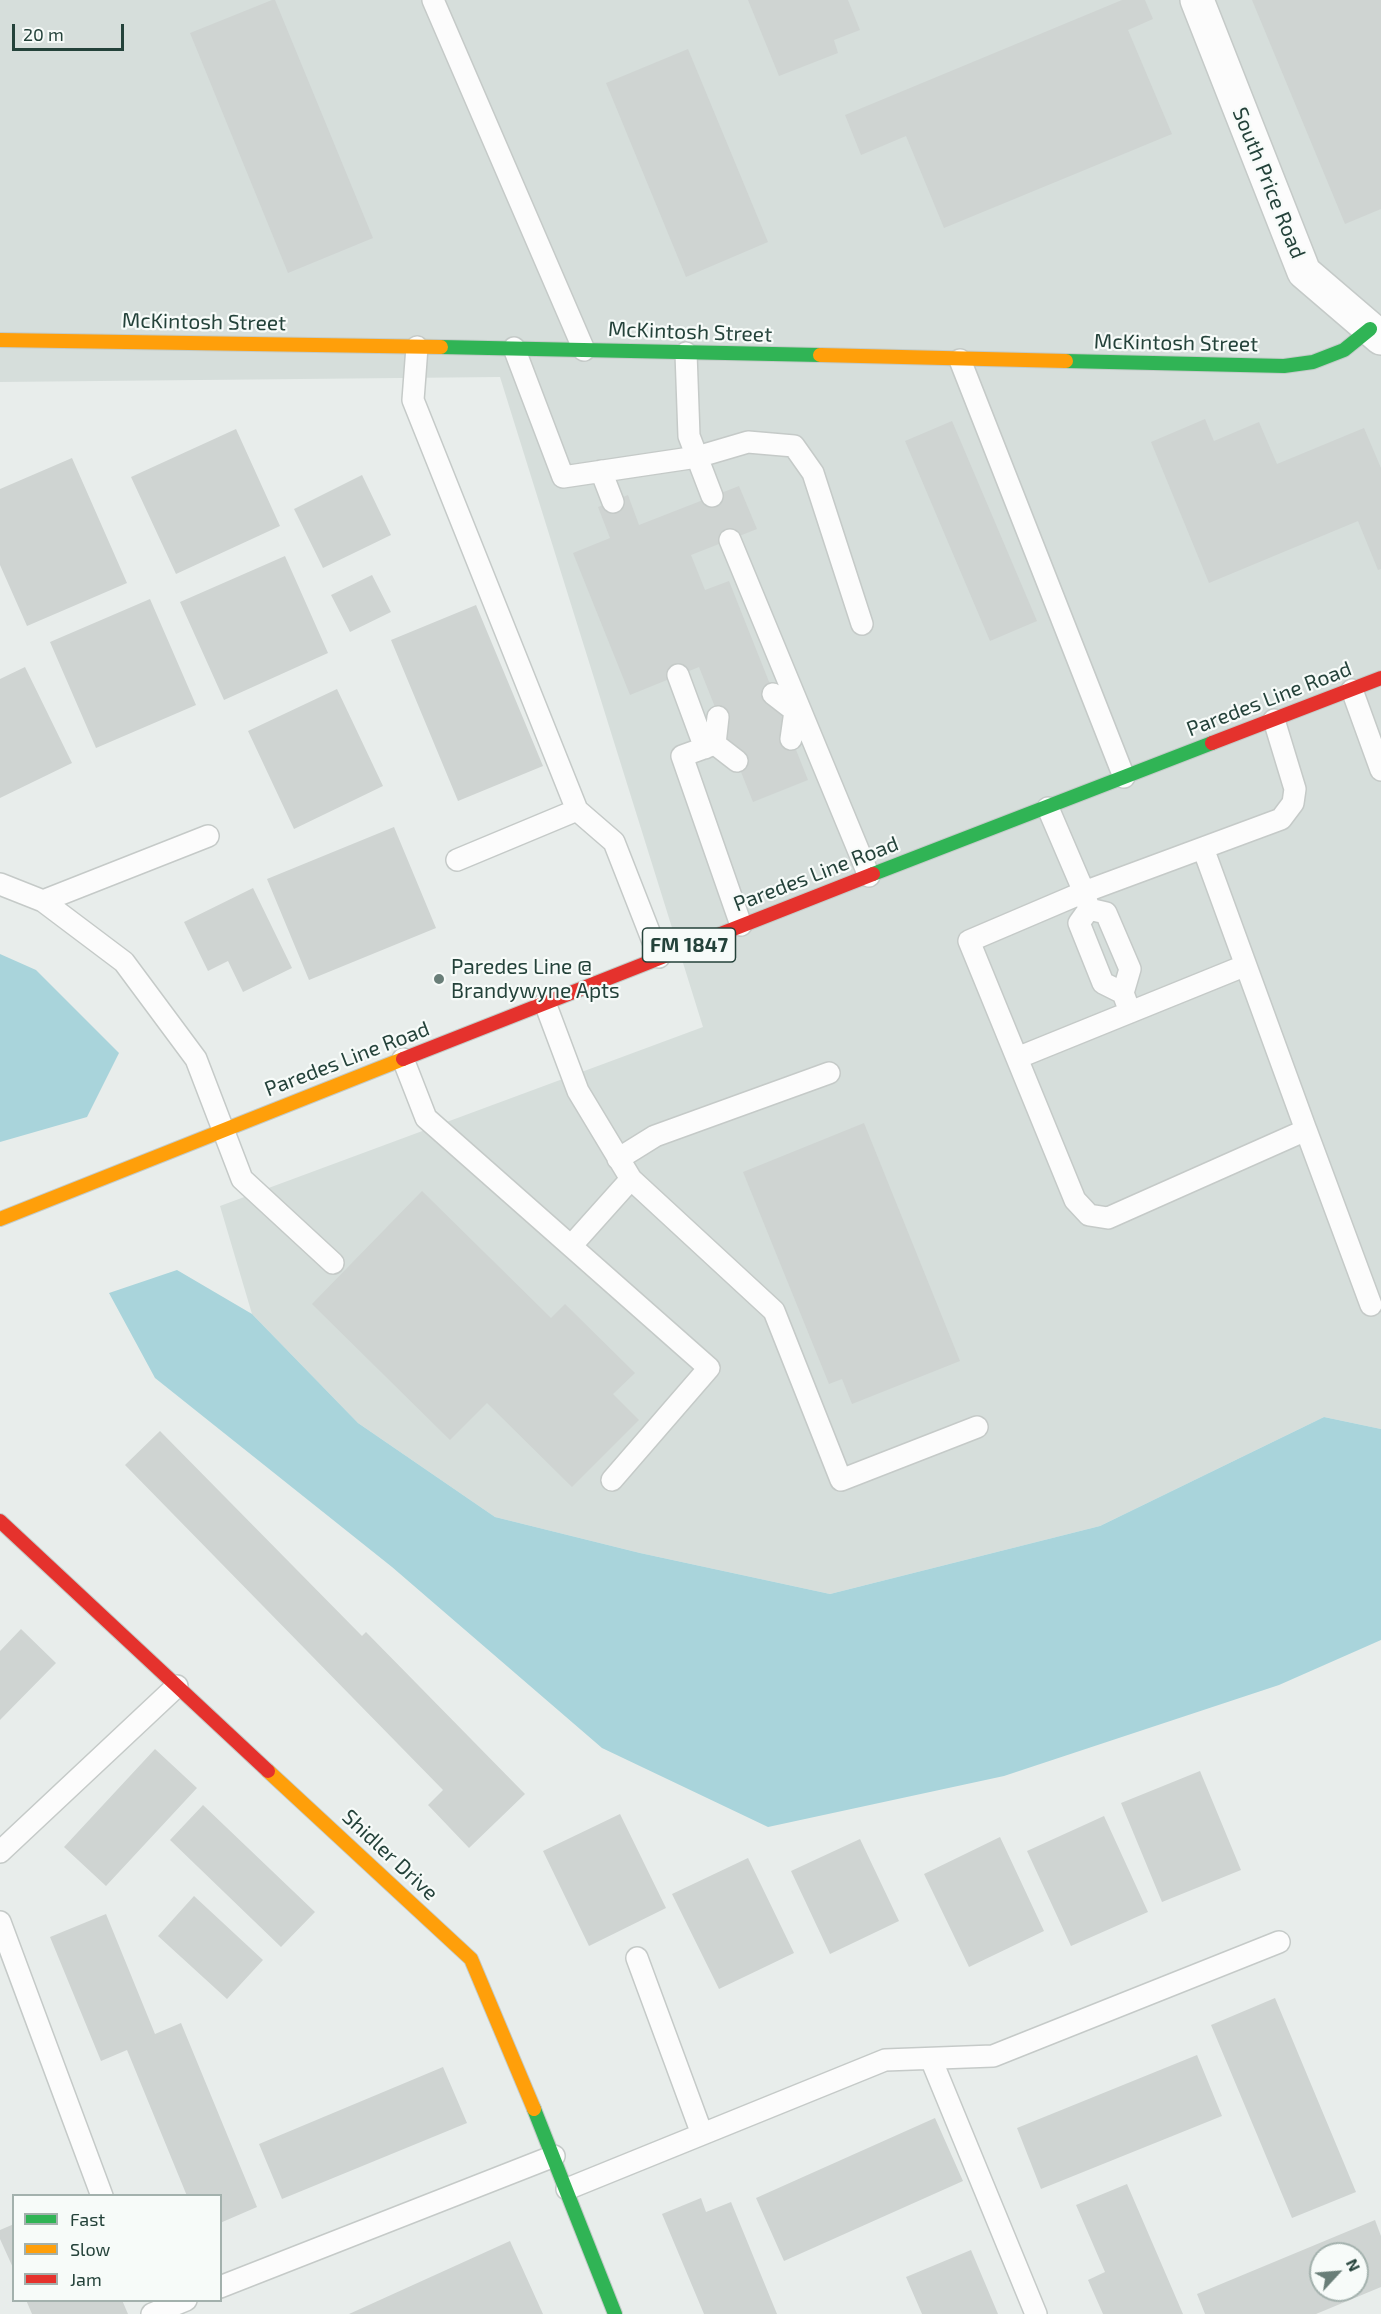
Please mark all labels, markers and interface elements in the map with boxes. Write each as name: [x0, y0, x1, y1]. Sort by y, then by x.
scale bar: [15, 12, 128, 50]
text: 20 m: [23, 23, 64, 45]
street label: South Price Road: [1227, 104, 1311, 262]
street label: McKintosh Street: [122, 308, 286, 336]
street label: McKintosh Street: [607, 317, 773, 347]
street label: McKintosh Street: [1094, 329, 1258, 357]
street label: Paredes Line Road: [1183, 656, 1355, 742]
street label: Paredes Line Road: [730, 831, 902, 917]
road number: FM 1847: [642, 928, 736, 962]
place label: Paredes Line @ Brandywyne Apts: [451, 954, 620, 1004]
marker: Paredes Line @ Brandywyne Apts: [432, 972, 446, 986]
street label: Paredes Line Road: [261, 1016, 433, 1102]
street label: Shidler Drive: [337, 1804, 443, 1906]
legend: [12, 2194, 222, 2302]
text: Fast: [70, 2208, 105, 2230]
text: Slow: [70, 2238, 110, 2260]
north arrow: [1309, 2242, 1369, 2302]
text: N: [1343, 2255, 1365, 2274]
text: Jam: [70, 2268, 102, 2290]

